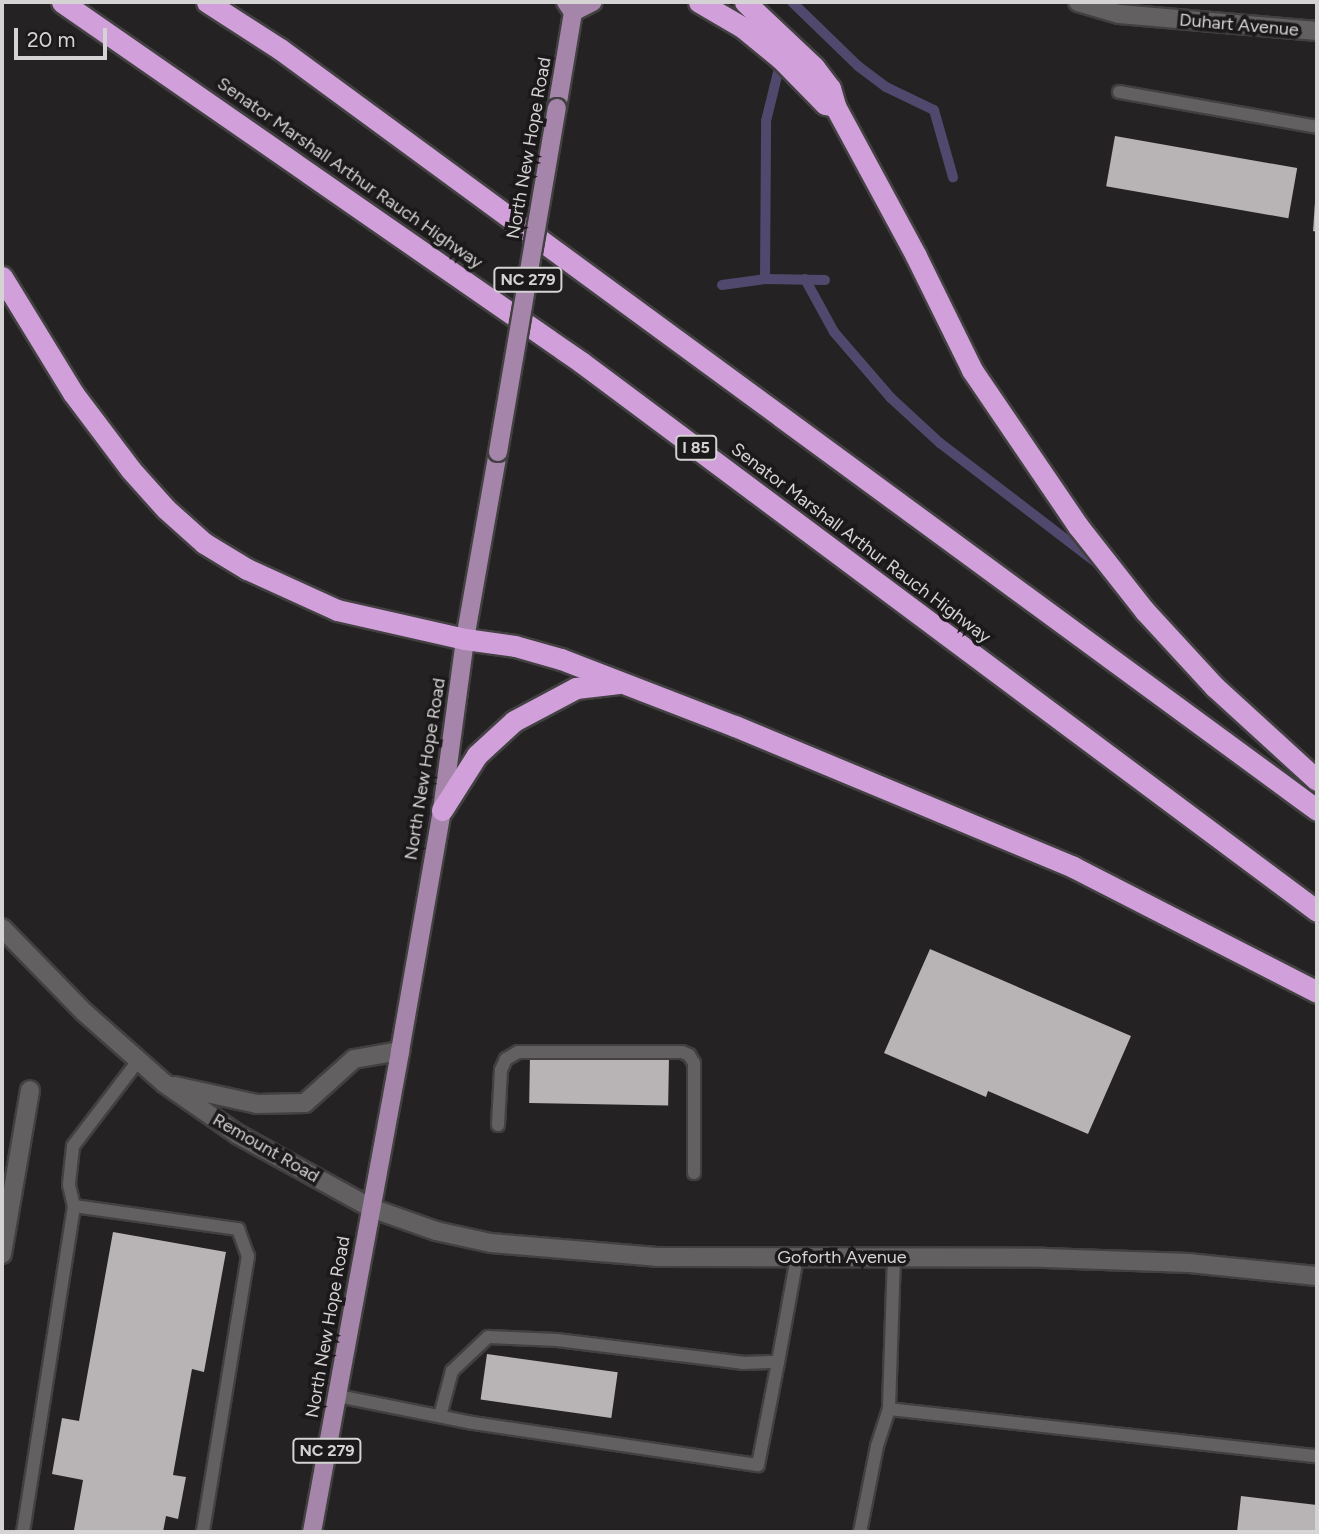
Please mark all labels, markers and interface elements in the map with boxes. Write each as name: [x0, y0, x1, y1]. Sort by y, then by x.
street label: Duhart Avenue: [1178, 9, 1300, 41]
scale bar: [18, 14, 110, 58]
text: 20 m: [27, 27, 75, 52]
street label: North New Hope Road: [502, 55, 556, 241]
street label: Senator Marshall Arthur Rauch Highway: [213, 73, 487, 273]
road number: NC 279: [493, 268, 563, 292]
road number: I 85: [675, 436, 717, 461]
street label: Senator Marshall Arthur Rauch Highway: [727, 438, 995, 648]
street label: North New Hope Road: [400, 676, 450, 862]
street label: Remount Road: [209, 1109, 323, 1187]
street label: North New Hope Road: [301, 1234, 355, 1420]
street label: Goforth Avenue: [777, 1246, 907, 1268]
road number: NC 279: [292, 1438, 362, 1464]

